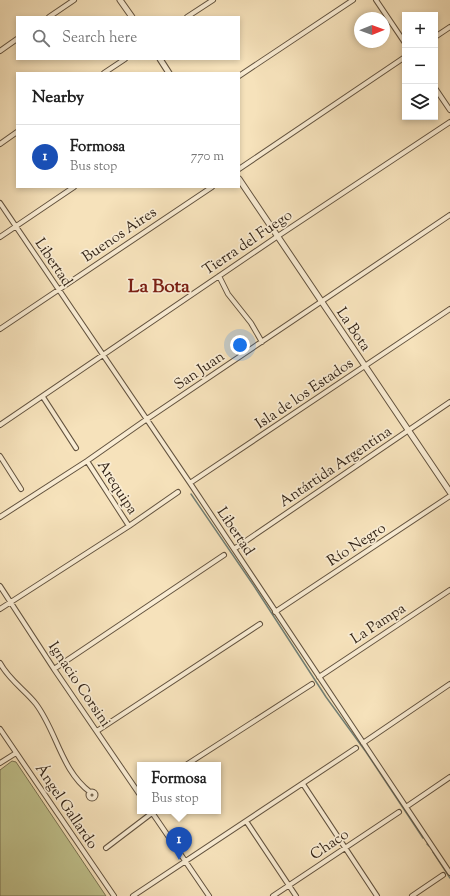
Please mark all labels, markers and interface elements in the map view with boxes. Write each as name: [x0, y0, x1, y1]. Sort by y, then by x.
north arrow: [354, 12, 390, 48]
map controls: [402, 12, 438, 120]
button: +: [402, 12, 438, 48]
search box: [16, 16, 240, 60]
icon: search: [30, 27, 52, 49]
text: Search here: [62, 28, 137, 49]
button: −: [402, 48, 438, 84]
button: layers: [402, 84, 438, 120]
text: Nearby: [32, 86, 84, 110]
text: Formosa: [70, 137, 125, 158]
text: 1: [43, 148, 47, 166]
text: 770 m: [191, 148, 224, 166]
text: Bus stop: [70, 158, 117, 176]
street label: Buenos Aires: [78, 202, 161, 268]
street label: Tierra del Fuego: [199, 205, 297, 281]
street label: Libertad: [29, 234, 77, 292]
district label: La Bota: [128, 274, 190, 301]
street label: La Bota: [330, 304, 375, 356]
your location: [230, 335, 250, 355]
street label: San Juan: [170, 347, 229, 396]
street label: Isla de los Estados: [252, 354, 358, 435]
street label: Antártida Argentina: [275, 422, 396, 513]
street label: Arequipa: [91, 457, 142, 519]
street label: Libertad: [211, 503, 259, 561]
street label: Río Negro: [323, 518, 390, 572]
street label: La Pampa: [347, 599, 411, 650]
street label: Ignacio Corsini: [42, 638, 115, 732]
street label: Ángel Gallardo: [29, 759, 103, 854]
popup: [137, 762, 221, 814]
text: Formosa: [151, 769, 207, 790]
text: Bus stop: [151, 790, 199, 808]
street label: Chaco: [306, 825, 353, 866]
pin: 1: [166, 827, 192, 860]

